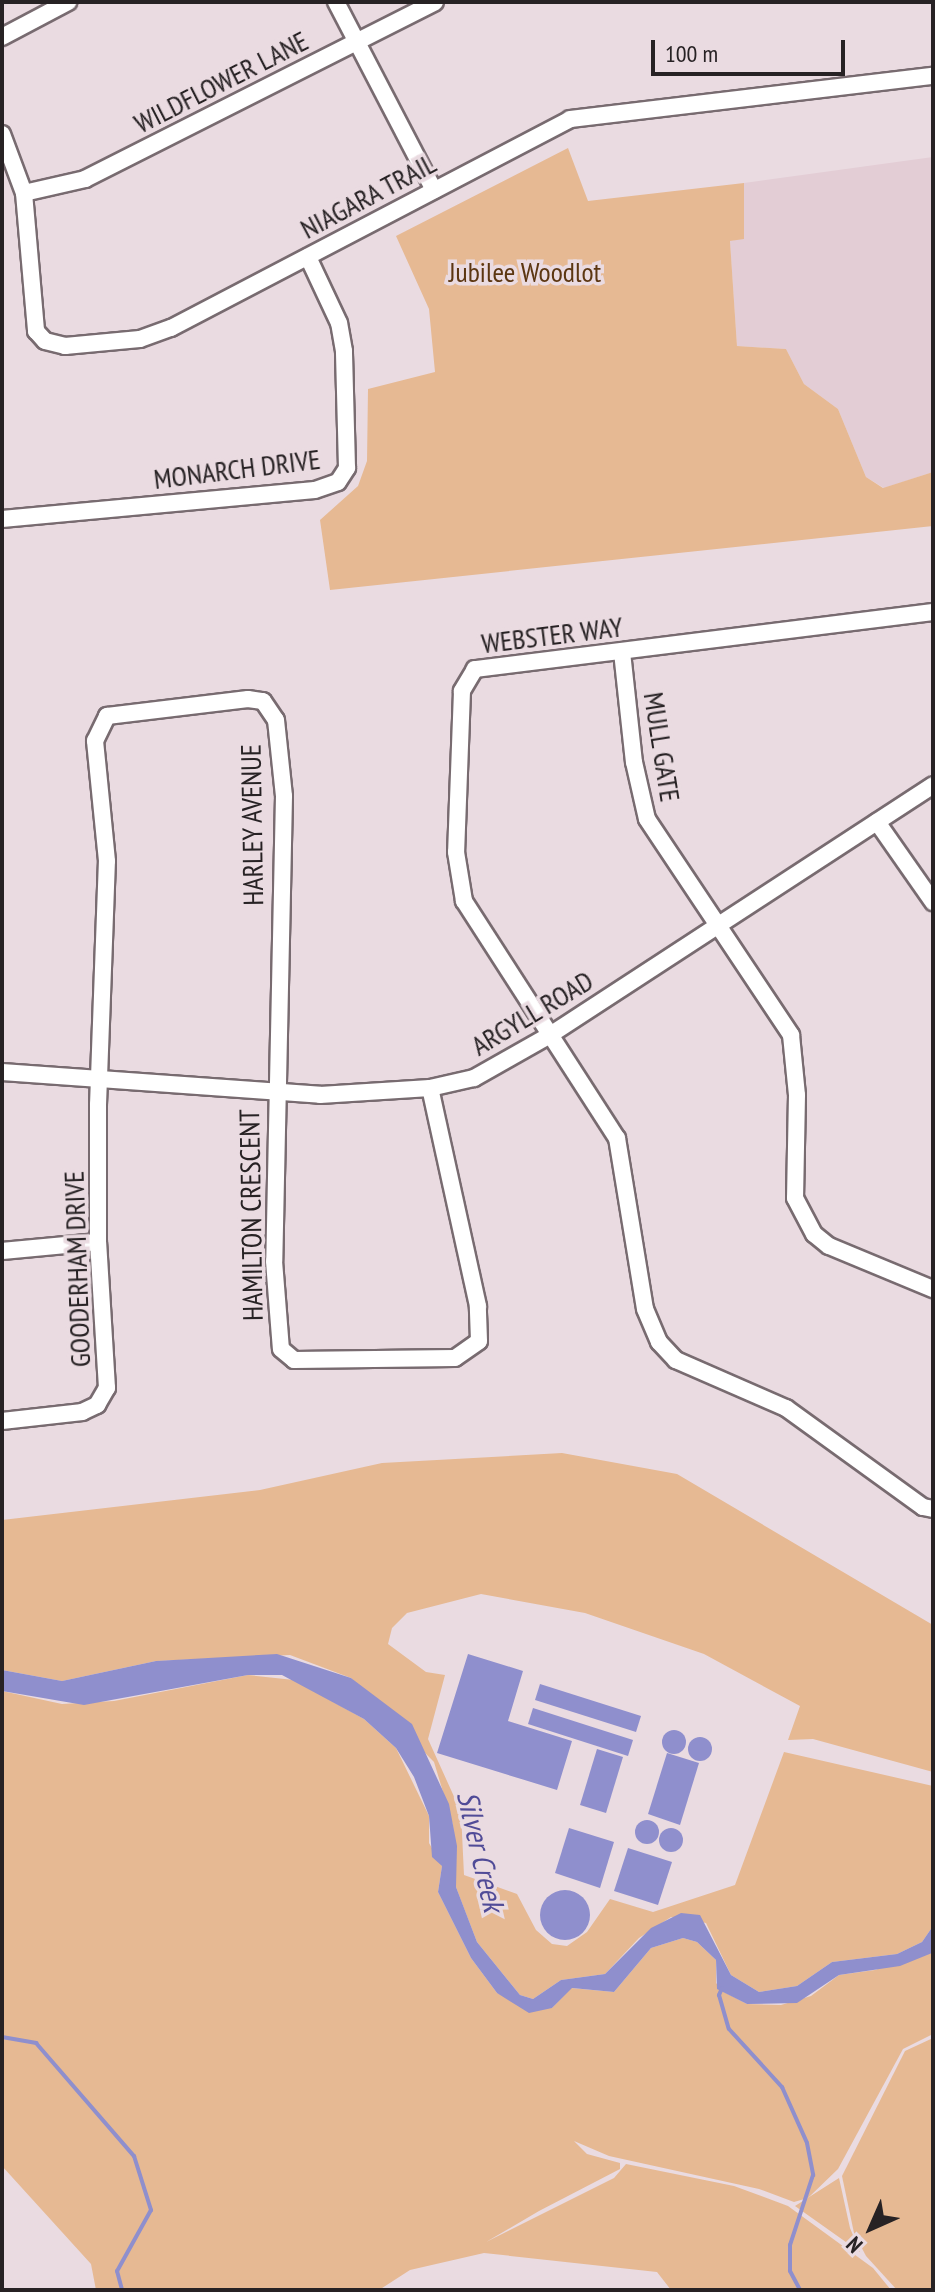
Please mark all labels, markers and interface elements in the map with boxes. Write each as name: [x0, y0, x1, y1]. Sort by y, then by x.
street label: WILDFLOWER LANE: [129, 24, 313, 140]
scale bar: [655, 24, 849, 74]
text: 100 m: [665, 38, 718, 69]
street label: NIAGARA TRAIL: [294, 146, 442, 246]
park label: Jubilee Woodlot: [449, 255, 601, 289]
street label: MONARCH DRIVE: [152, 442, 322, 496]
street label: WEBSTER WAY: [479, 610, 625, 660]
street label: MULL GATE: [637, 689, 687, 805]
street label: HARLEY AVENUE: [234, 743, 270, 907]
street label: ARGYLL ROAD: [465, 963, 599, 1063]
street label: HAMILTON CRESCENT: [232, 1109, 270, 1321]
street label: GOODERHAM DRIVE: [57, 1170, 97, 1368]
water label: Silver Creek: [450, 1787, 512, 1915]
north arrow: [831, 2188, 911, 2268]
text: N: [840, 2231, 868, 2259]

